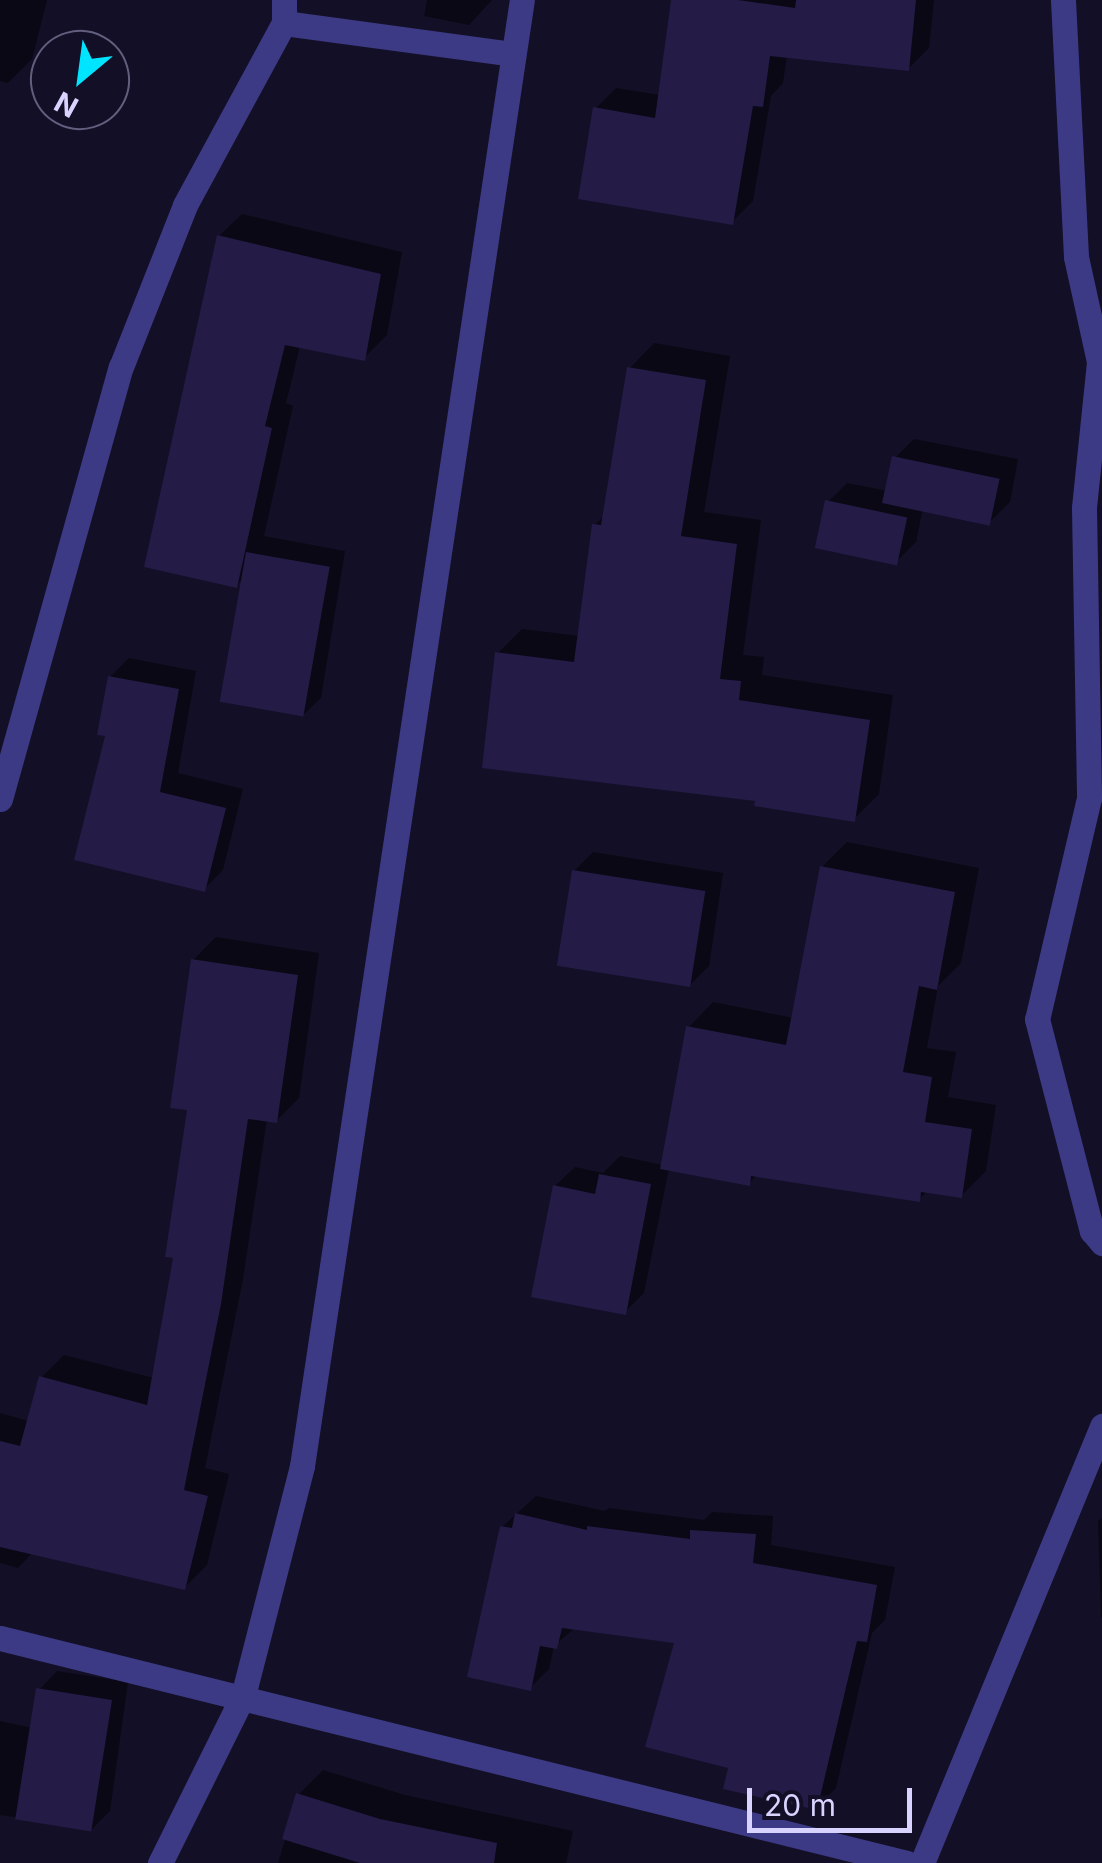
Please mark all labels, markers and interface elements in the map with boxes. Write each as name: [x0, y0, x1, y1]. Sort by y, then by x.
north arrow: [30, 30, 130, 130]
text: N: [49, 84, 84, 125]
scale bar: [752, 1768, 917, 1830]
text: 20 m: [764, 1787, 836, 1823]

